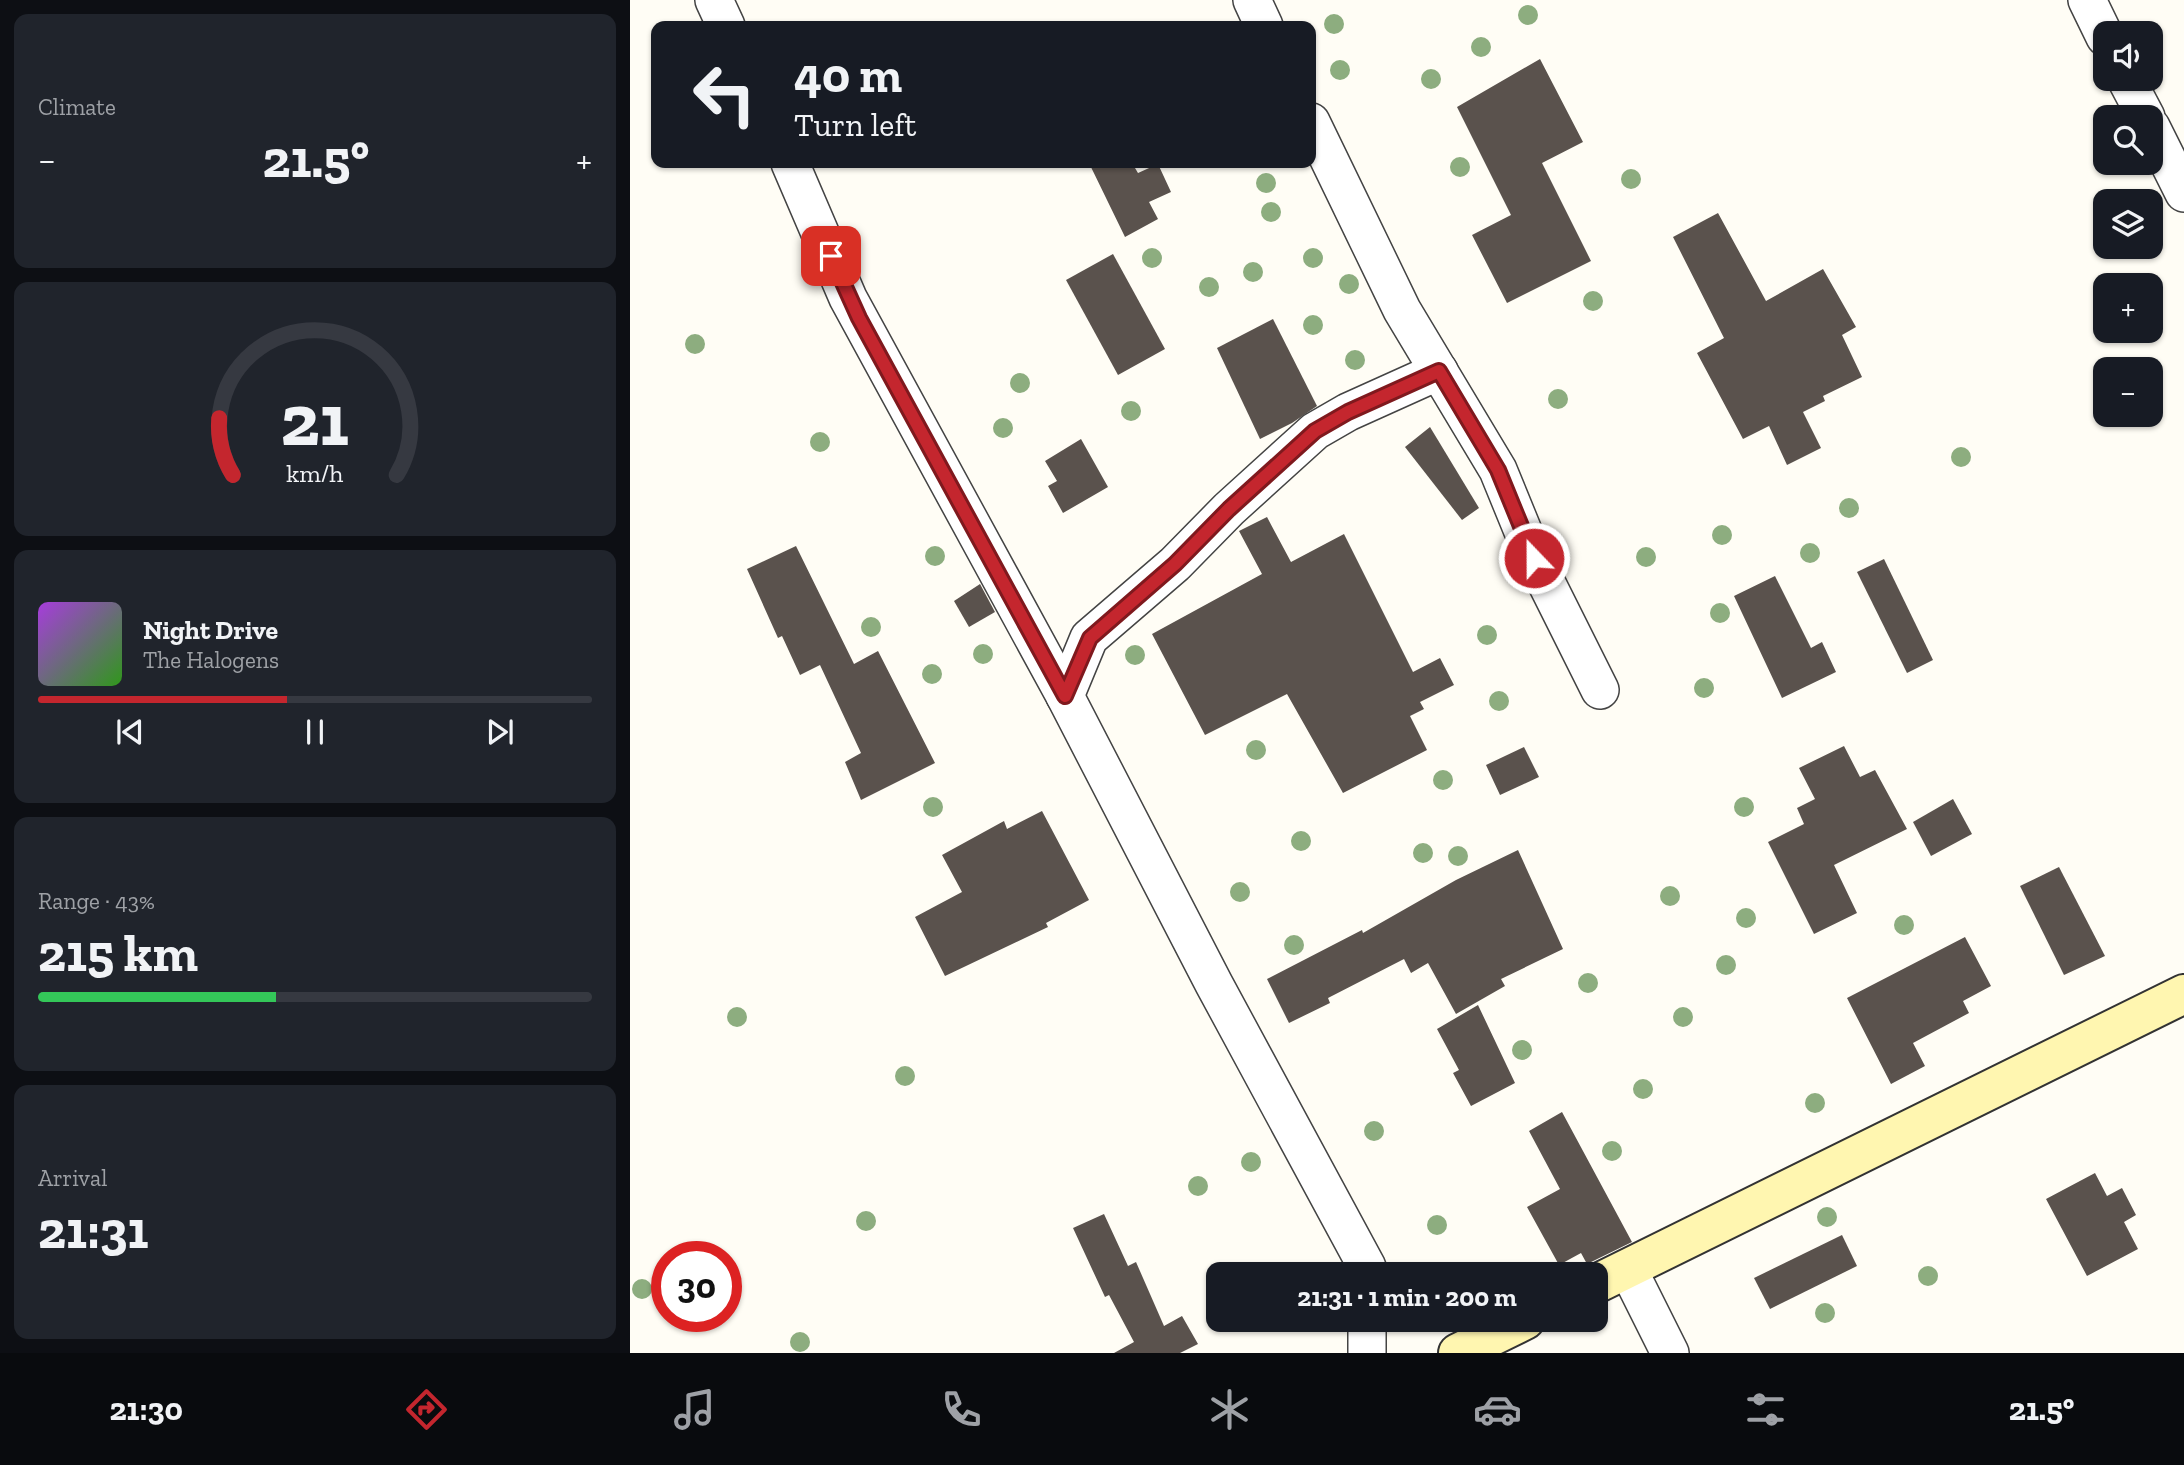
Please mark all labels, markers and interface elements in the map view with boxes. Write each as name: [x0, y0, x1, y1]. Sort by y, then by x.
map controls: [2093, 21, 2163, 427]
button: sound: [2093, 21, 2163, 91]
text: 40 m: [794, 46, 902, 105]
icon: left: [679, 49, 770, 140]
text: Climate: [38, 93, 116, 121]
button: search: [2093, 105, 2163, 175]
text: Turn left: [794, 106, 916, 144]
text: 21.5°: [262, 128, 369, 190]
text: −: [38, 137, 56, 183]
text: +: [576, 137, 592, 183]
button: layers: [2093, 189, 2163, 259]
pin: [801, 226, 861, 286]
icon: arrive: [812, 237, 850, 275]
button: +: [2093, 273, 2163, 343]
button: −: [2093, 357, 2163, 427]
text: 21: [281, 376, 349, 464]
text: km/h: [286, 457, 344, 487]
position arrow: [1497, 521, 1571, 595]
text: Night Drive: [143, 614, 278, 646]
text: The Halogens: [143, 646, 279, 674]
icon: previous: [111, 713, 149, 751]
icon: pause: [296, 713, 334, 751]
icon: next: [481, 713, 519, 751]
text: Range · 43%: [38, 887, 155, 915]
text: 215 km: [38, 922, 198, 984]
text: Arrival: [38, 1164, 107, 1192]
text: 21:31: [38, 1199, 149, 1261]
speed limit sign: 30: [651, 1241, 742, 1332]
text: 21:31 · 1 min · 200 m: [1297, 1281, 1517, 1313]
icon: directions: [402, 1385, 451, 1434]
icon: music: [670, 1385, 719, 1434]
icon: phone: [937, 1385, 986, 1434]
icon: climate: [1205, 1385, 1254, 1434]
icon: car: [1473, 1385, 1522, 1434]
icon: filters: [1741, 1385, 1790, 1434]
text: 21:30: [109, 1390, 183, 1428]
text: 21.5°: [2009, 1390, 2074, 1428]

